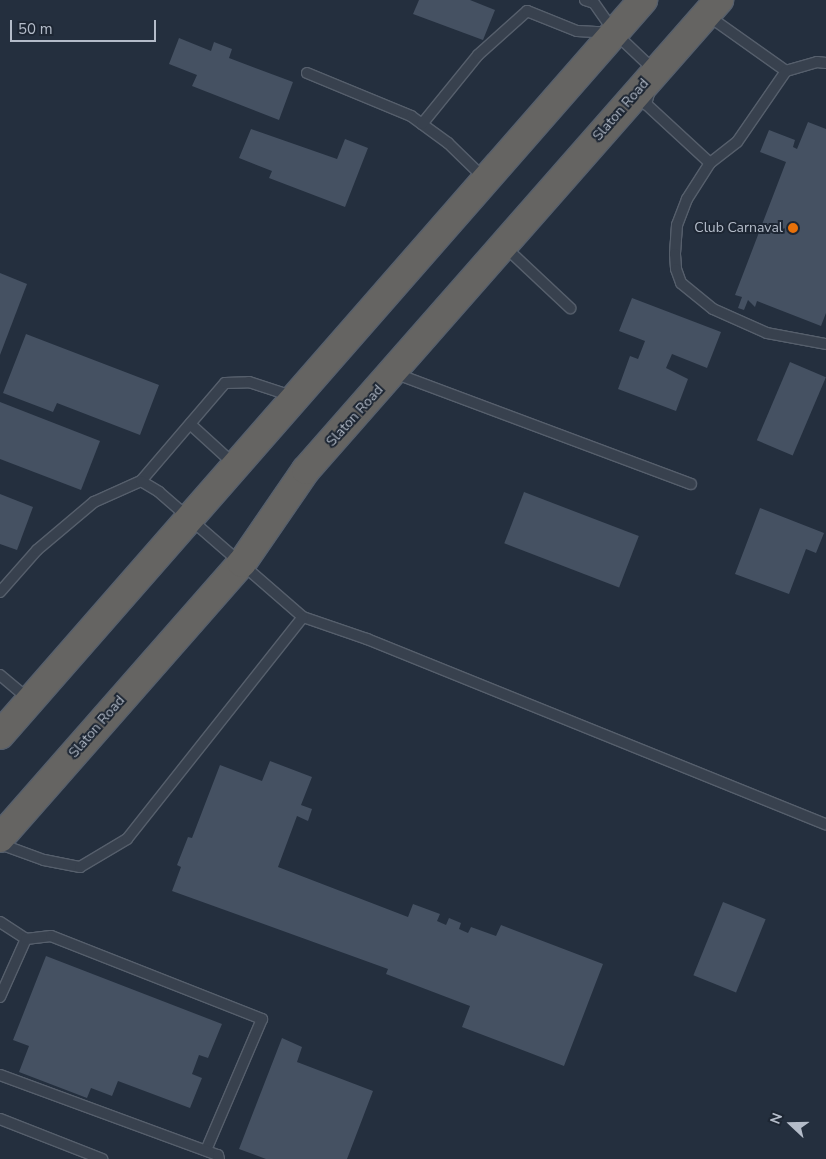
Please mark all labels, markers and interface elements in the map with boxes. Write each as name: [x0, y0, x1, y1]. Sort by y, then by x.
scale bar: [12, 10, 159, 42]
text: 50 m: [18, 19, 53, 39]
street label: Slaton Road: [589, 75, 653, 145]
place label: Club Carnaval: [694, 220, 783, 236]
marker: Club Carnaval: [787, 222, 799, 234]
street label: Slaton Road: [323, 382, 387, 450]
street label: Slaton Road: [65, 692, 129, 762]
north arrow: [766, 1099, 816, 1149]
text: N: [766, 1110, 787, 1127]

